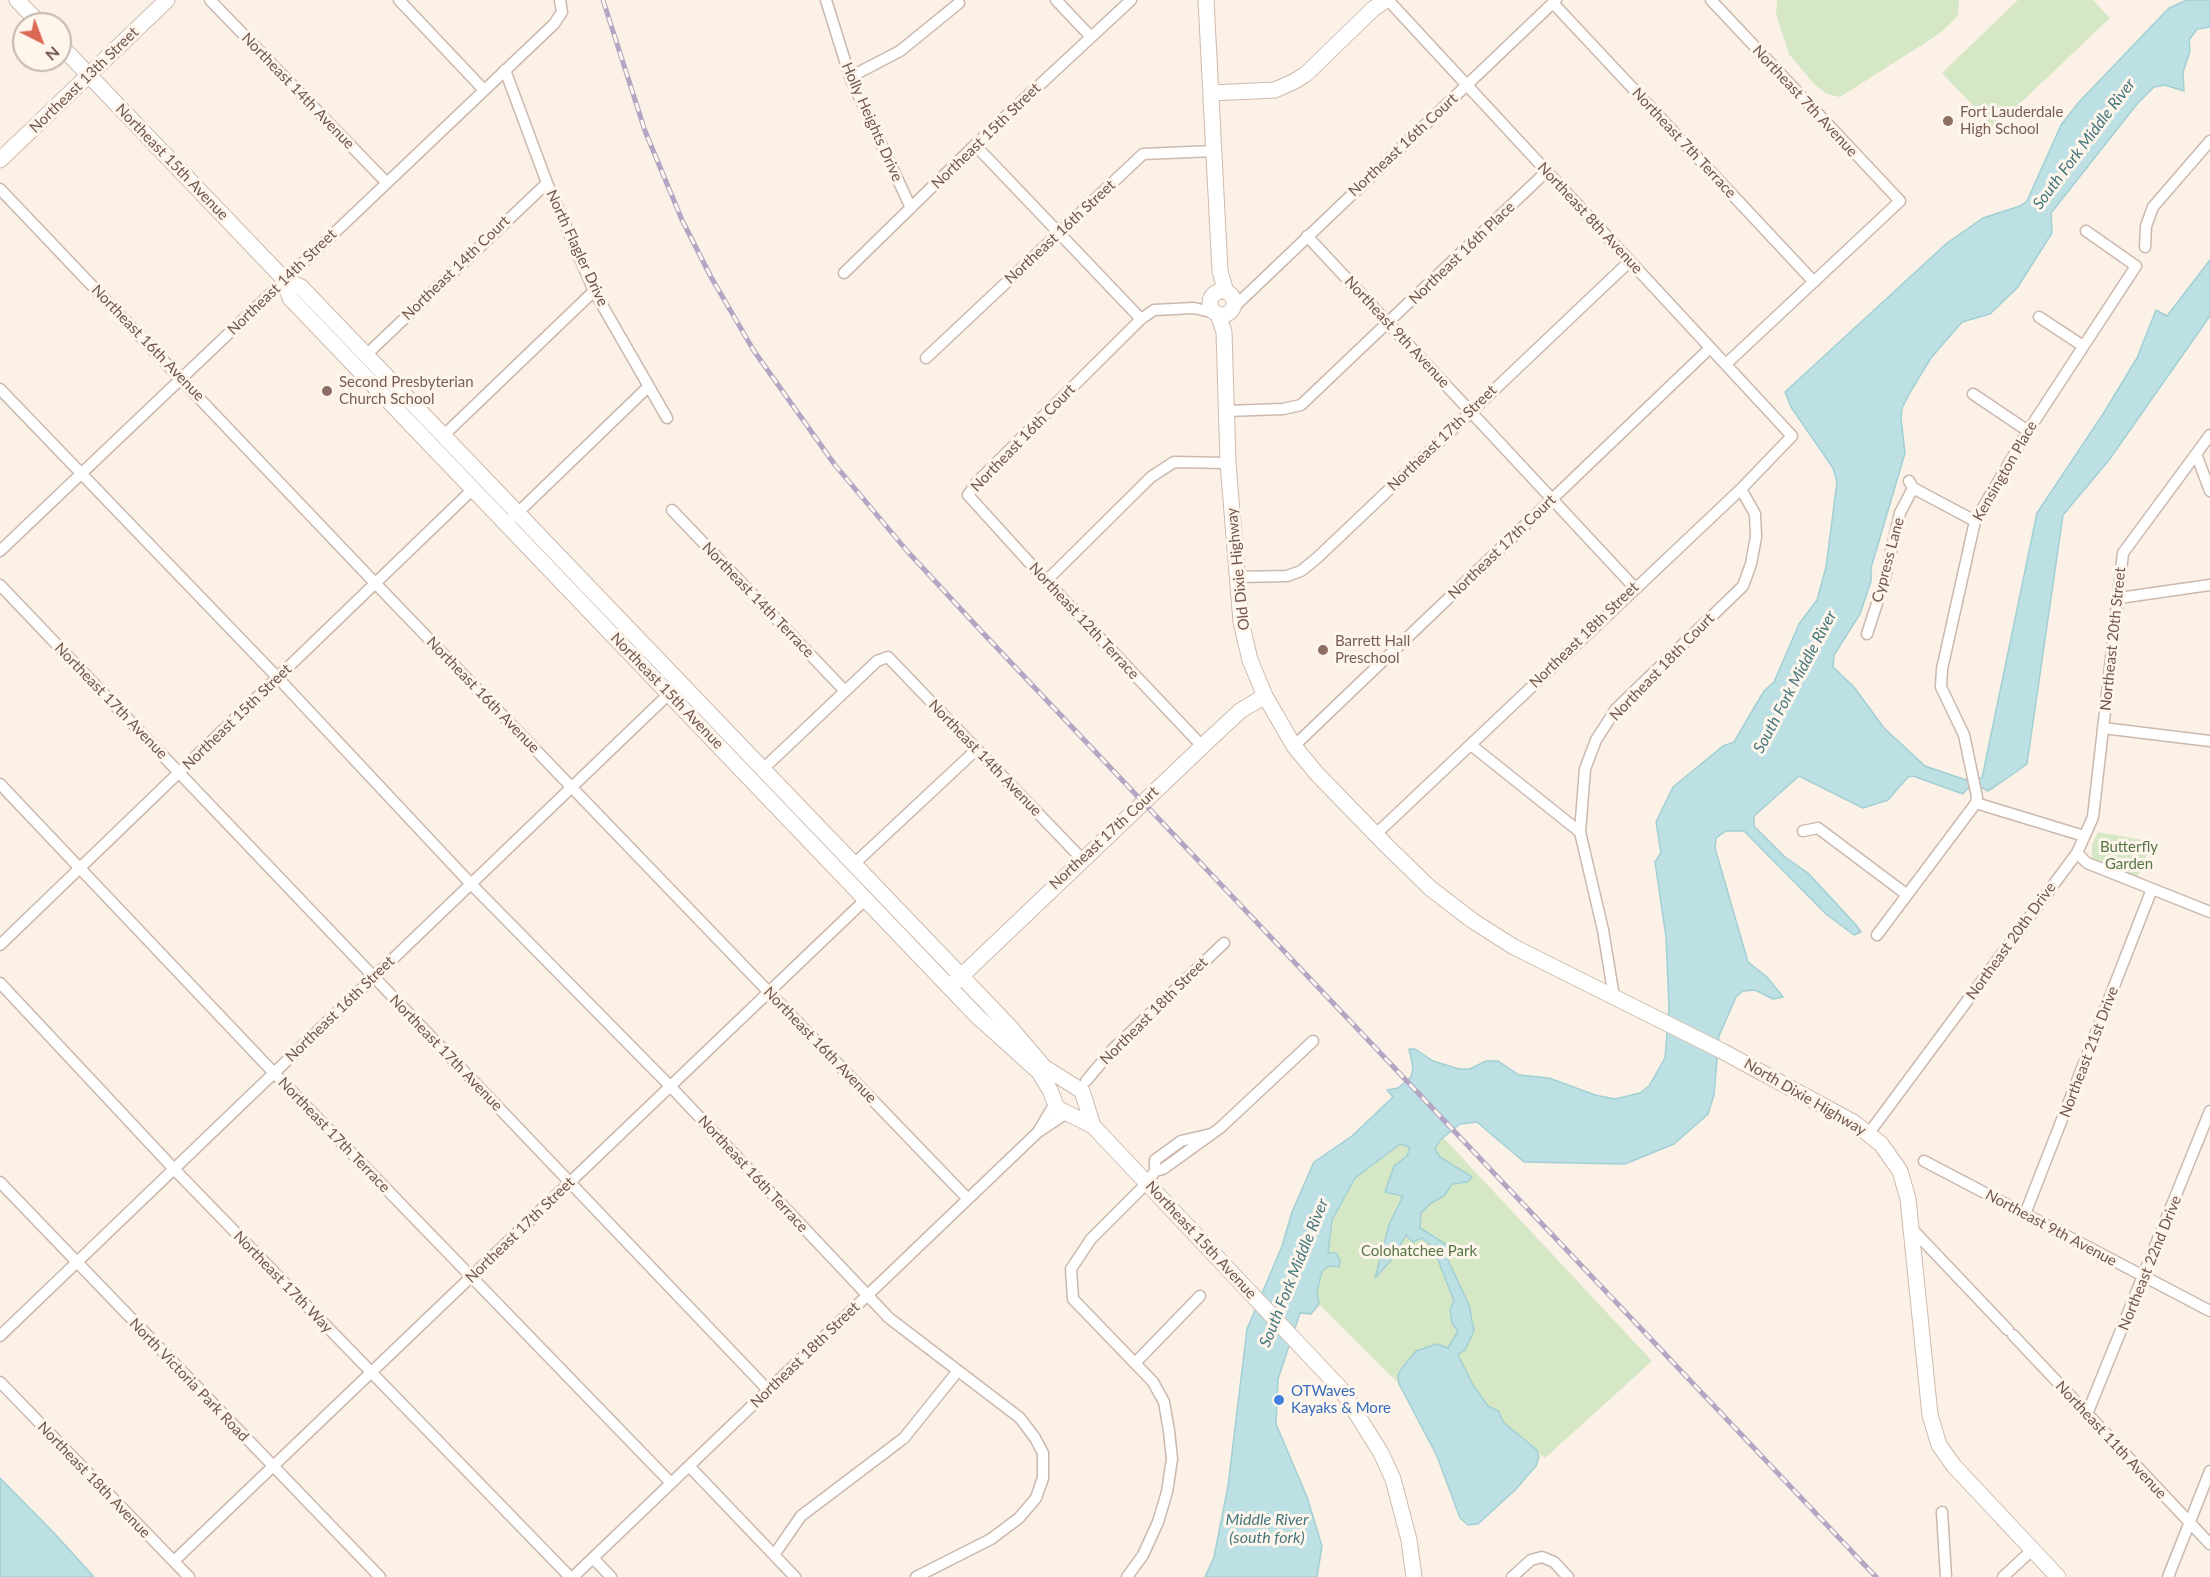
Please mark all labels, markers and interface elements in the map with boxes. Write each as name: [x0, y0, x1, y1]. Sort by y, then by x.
north arrow: [12, 12, 72, 72]
street label: Northeast 13th Street: [26, 23, 142, 137]
street label: Northeast 14th Avenue: [238, 29, 358, 153]
street label: Northeast 7th Avenue: [1749, 41, 1861, 161]
street label: Holly Heights Drive: [838, 60, 906, 184]
water label: South Fork Middle River: [2029, 75, 2139, 213]
street label: Northeast 15th Street: [928, 79, 1044, 193]
street label: Northeast 7th Terrace: [1628, 84, 1740, 202]
street label: Northeast 16th Court: [1345, 90, 1461, 200]
street label: Northeast 15th Avenue: [112, 100, 232, 224]
place label: Fort Lauderdale High School: [1960, 103, 2063, 138]
marker: Fort Lauderdale High School: [1941, 114, 1955, 128]
street label: Northeast 8th Avenue: [1534, 158, 1646, 278]
street label: Northeast 16th Street: [1001, 176, 1119, 288]
street label: North Flagler Drive: [542, 187, 612, 309]
street label: Northeast 16th Place: [1405, 198, 1519, 308]
street label: Northeast 14th Court: [398, 212, 514, 324]
street label: Northeast 14th Street: [224, 225, 340, 339]
street label: Northeast 9th Avenue: [1341, 272, 1453, 392]
street label: Northeast 16th Avenue: [88, 281, 208, 405]
place label: Second Presbyterian Church School: [339, 373, 474, 408]
street label: Northeast 16th Court: [967, 380, 1079, 496]
street label: Northeast 17th Street: [1384, 381, 1500, 495]
marker: Second Presbyterian Church School: [320, 384, 334, 398]
street label: Kensington Place: [1969, 418, 2041, 524]
street label: Northeast 17th Court: [1444, 491, 1560, 603]
street label: Old Dixie Highway: [1223, 507, 1253, 631]
street label: Cypress Lane: [1868, 516, 1908, 604]
street label: Northeast 14th Terrace: [698, 539, 818, 661]
street label: Northeast 12th Terrace: [1025, 559, 1143, 683]
street label: Northeast 20th Street: [2096, 566, 2130, 712]
street label: Northeast 18th Street: [1526, 578, 1642, 692]
water label: South Fork Middle River: [1749, 608, 1841, 756]
street label: Northeast 18th Court: [1606, 609, 1718, 725]
street label: Northeast 15th Avenue: [607, 629, 727, 753]
place label: Barrett Hall Preschool: [1335, 632, 1410, 667]
street label: Northeast 16th Avenue: [423, 633, 543, 757]
street label: Northeast 17th Avenue: [51, 639, 171, 763]
marker: Barrett Hall Preschool: [1316, 643, 1330, 657]
street label: Northeast 15th Street: [179, 660, 295, 774]
street label: Northeast 14th Avenue: [925, 696, 1045, 820]
street label: Northeast 17th Court: [1046, 783, 1162, 893]
park label: Butterfly Garden: [2100, 838, 2158, 873]
street label: Northeast 20th Drive: [1962, 879, 2060, 1003]
street label: Northeast 16th Street: [282, 952, 398, 1066]
street label: Northeast 18th Street: [1097, 954, 1211, 1068]
street label: Northeast 16th Avenue: [760, 983, 880, 1107]
street label: Northeast 21st Drive: [2056, 984, 2122, 1120]
street label: Northeast 17th Avenue: [386, 991, 506, 1115]
street label: North Dixie Highway: [1741, 1055, 1869, 1139]
street label: Northeast 17th Terrace: [274, 1074, 394, 1196]
street label: Northeast 16th Terrace: [694, 1112, 812, 1236]
street label: Northeast 17th Street: [462, 1173, 578, 1287]
street label: Northeast 15th Avenue: [1142, 1177, 1260, 1303]
street label: Northeast 9th Avenue: [1982, 1186, 2120, 1270]
street label: Northeast 22nd Drive: [2115, 1193, 2185, 1333]
water label: South Fork Middle River: [1255, 1196, 1333, 1350]
street label: Northeast 17th Way: [230, 1227, 336, 1337]
park label: Colohatchee Park: [1361, 1242, 1477, 1260]
street label: Northeast 18th Street: [747, 1298, 863, 1412]
street label: North Victoria Park Road: [125, 1315, 253, 1445]
street label: Northeast 11th Avenue: [2052, 1377, 2170, 1503]
place label: OTWaves Kayaks & More: [1291, 1382, 1391, 1417]
marker: OTWaves Kayaks & More: [1272, 1393, 1286, 1407]
street label: Northeast 18th Avenue: [34, 1418, 154, 1542]
water label: Middle River (south fork): [1226, 1510, 1308, 1548]

